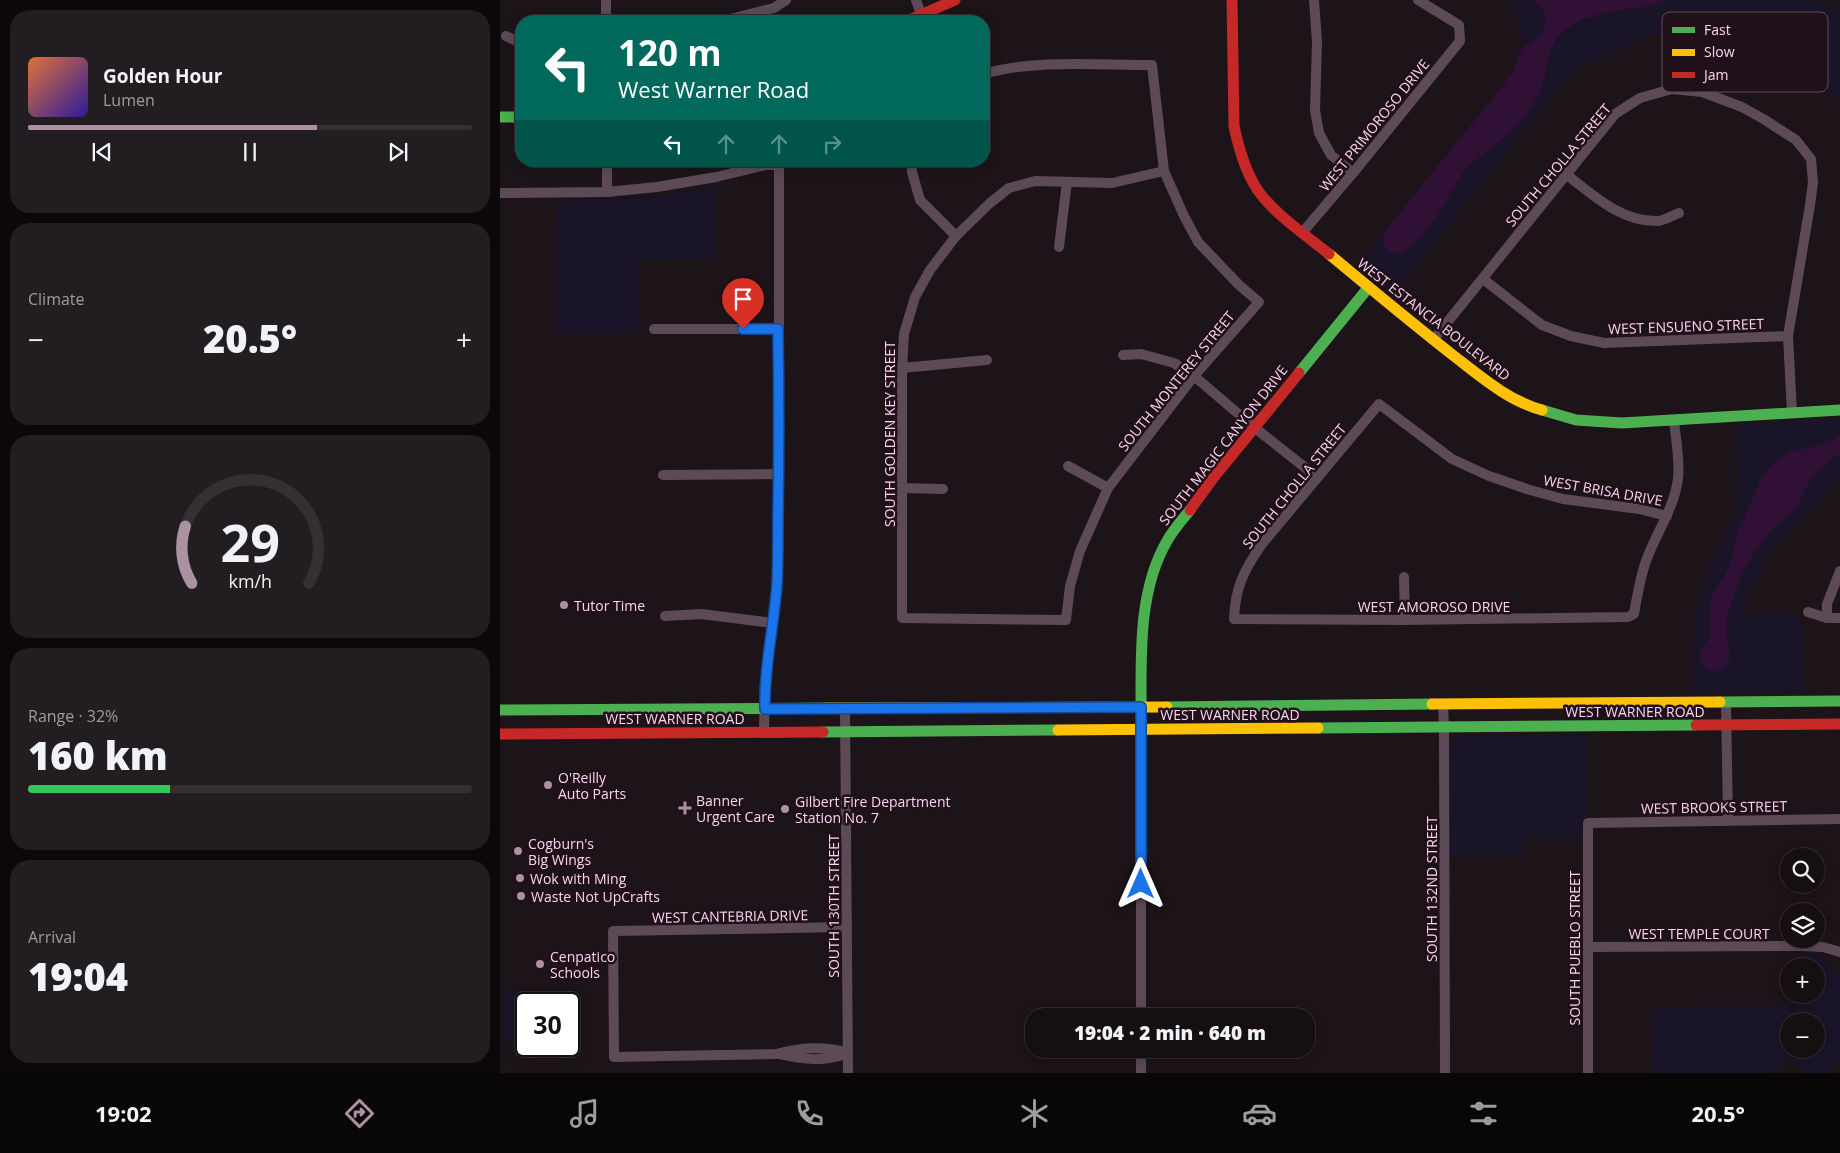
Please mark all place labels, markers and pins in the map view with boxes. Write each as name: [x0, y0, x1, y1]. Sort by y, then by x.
pin: [722, 278, 764, 329]
place label: Tutor Time: [574, 596, 645, 615]
marker: Tutor Time: [558, 599, 570, 611]
place label: O'Reilly Auto Parts: [558, 768, 626, 803]
marker: O'Reilly Auto Parts: [542, 779, 554, 791]
place label: Banner Urgent Care: [696, 791, 775, 826]
place label: Gilbert Fire Department Station No. 7: [795, 792, 950, 827]
marker: Banner Urgent Care: [678, 801, 692, 815]
marker: Gilbert Fire Department Station No. 7: [779, 803, 791, 815]
place label: Cogburn's Big Wings: [528, 834, 594, 869]
marker: Cogburn's Big Wings: [512, 845, 524, 857]
place label: Wok with Ming: [530, 869, 627, 888]
marker: Wok with Ming: [514, 872, 526, 884]
place label: Waste Not UpCrafts: [531, 887, 660, 906]
marker: Waste Not UpCrafts: [515, 890, 527, 902]
place label: Cenpatico Schools: [550, 947, 615, 982]
marker: Cenpatico Schools: [534, 958, 546, 970]

